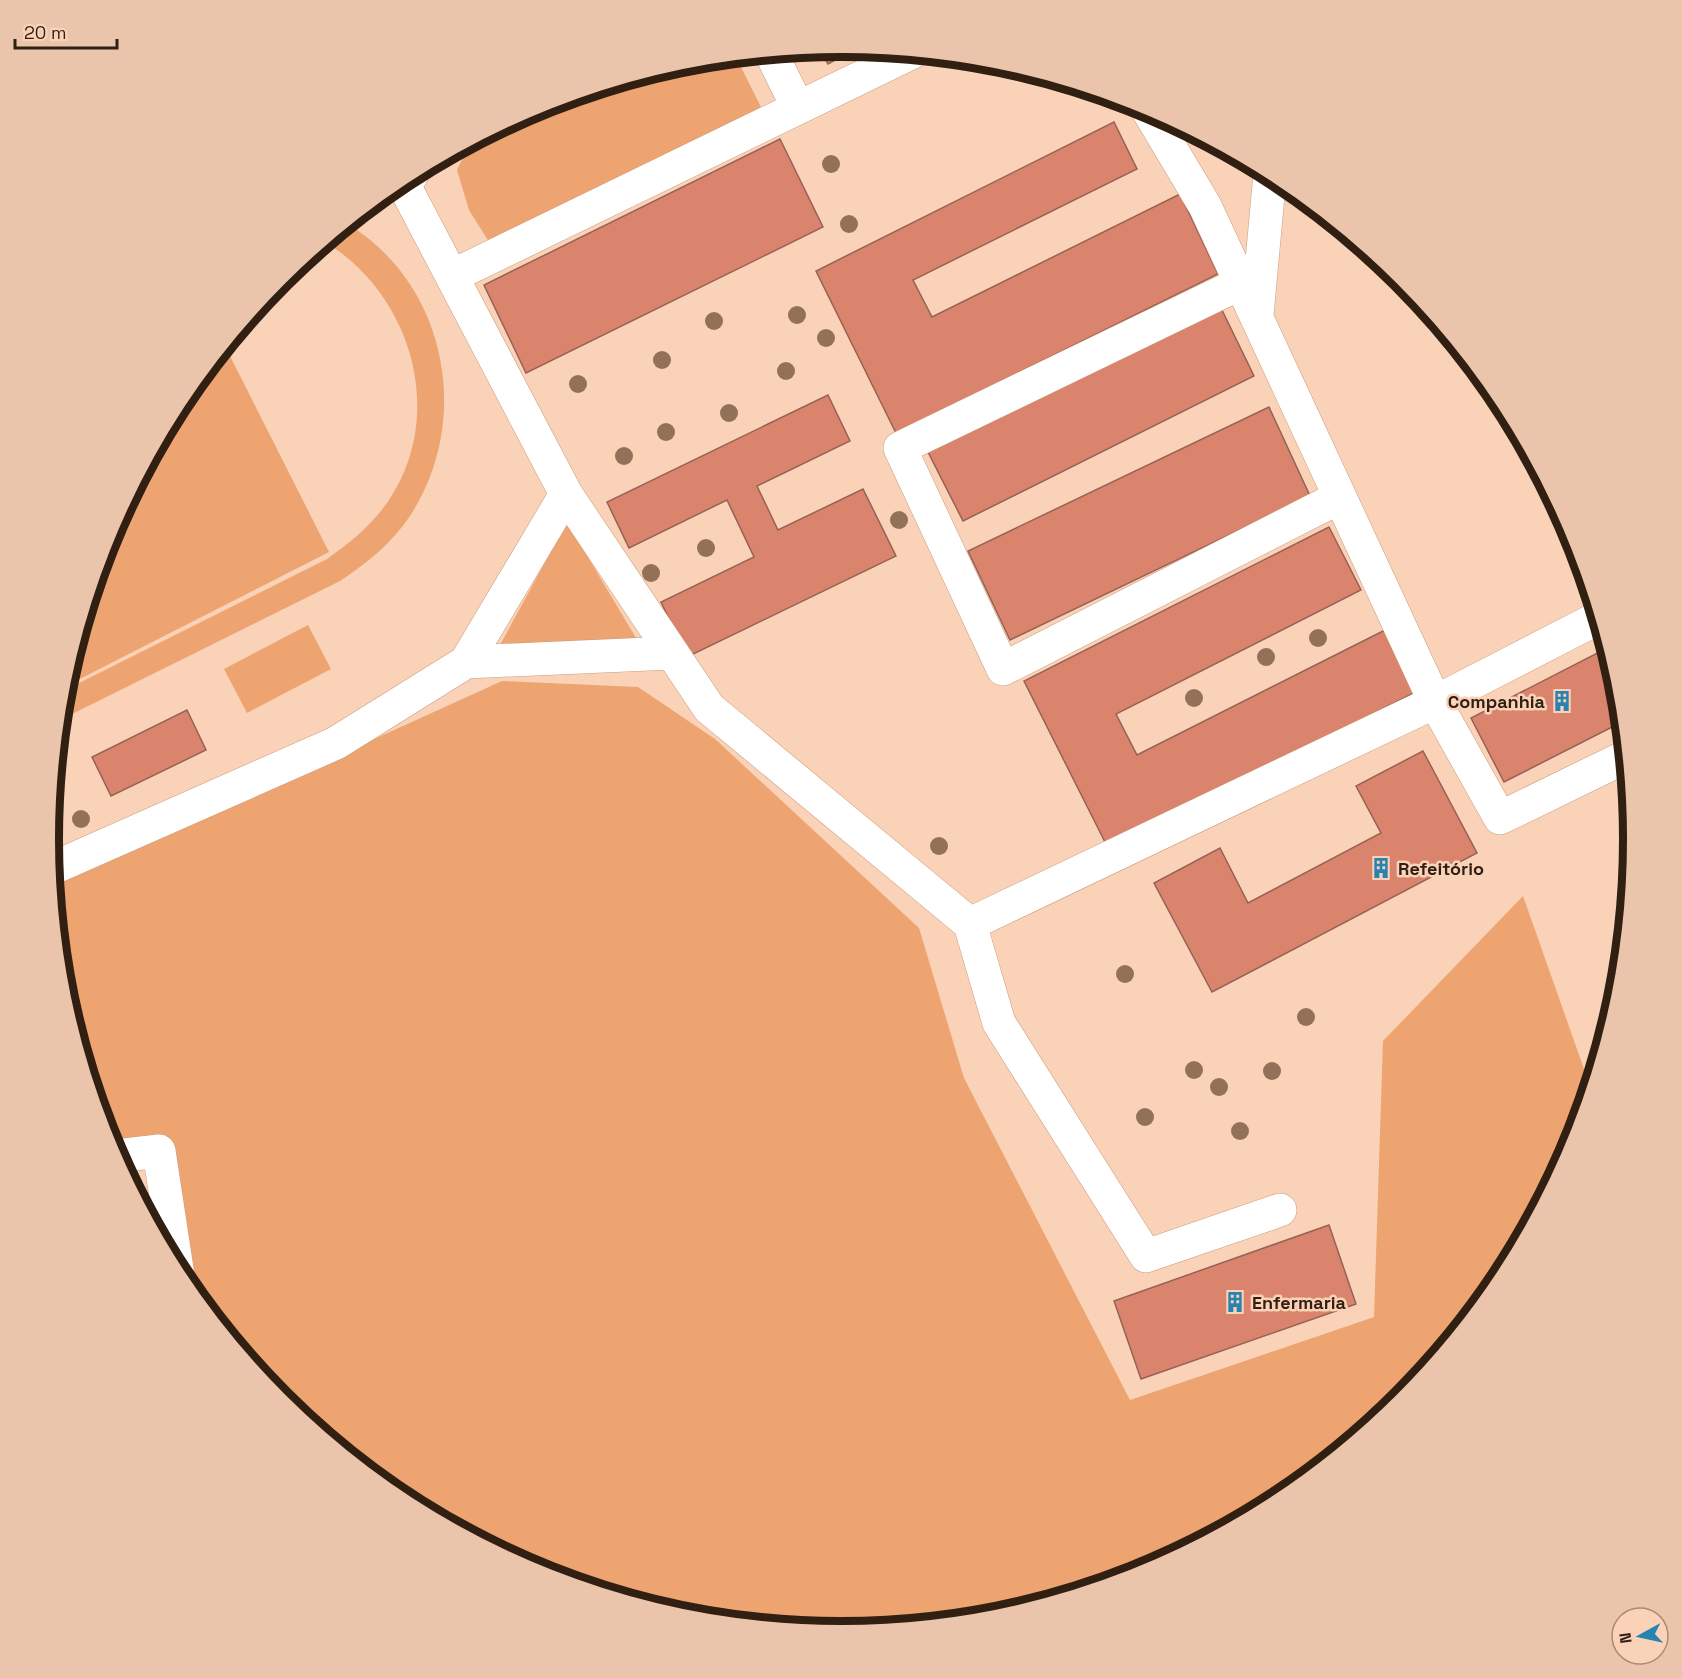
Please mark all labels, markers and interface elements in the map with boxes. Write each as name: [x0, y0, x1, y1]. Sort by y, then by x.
scale bar: [15, 12, 117, 50]
text: 20 m: [24, 21, 67, 44]
building icon: Companhia: [1550, 689, 1574, 713]
place label: Companhia: [1448, 690, 1546, 713]
building icon: Refeitório: [1369, 856, 1393, 880]
place label: Refeitório: [1398, 857, 1484, 880]
building icon: Enfermaria: [1223, 1290, 1247, 1314]
place label: Enfermaria: [1252, 1291, 1347, 1314]
north arrow: [1610, 1606, 1670, 1666]
text: N: [1614, 1631, 1637, 1645]

